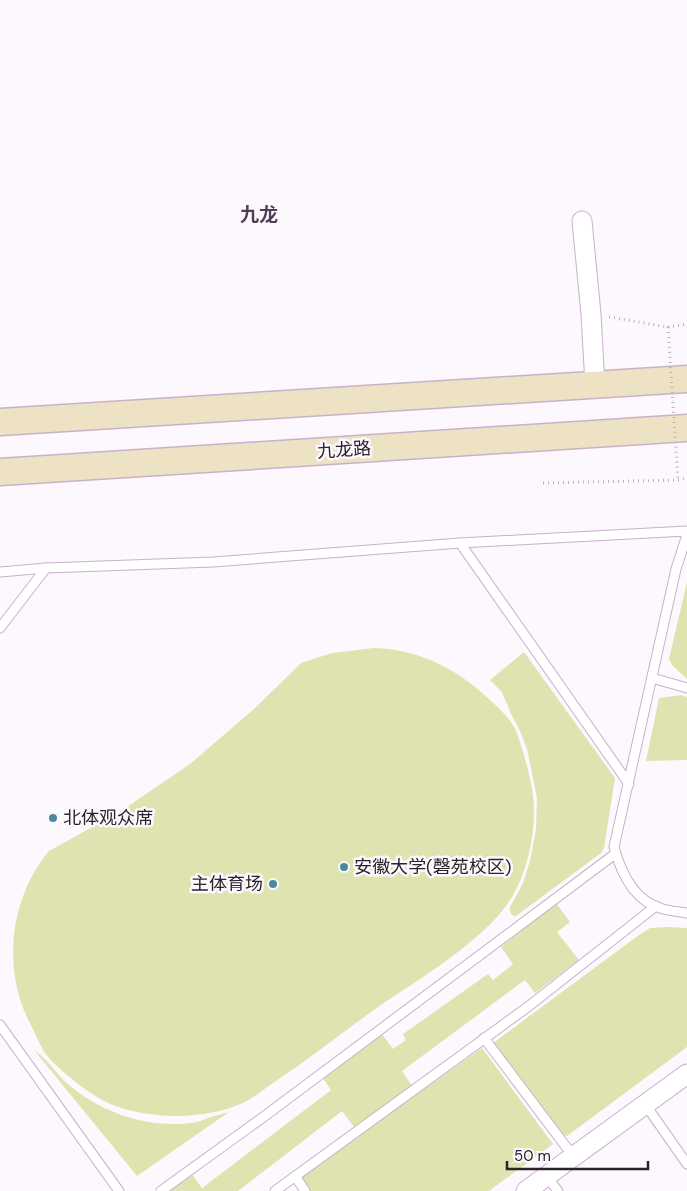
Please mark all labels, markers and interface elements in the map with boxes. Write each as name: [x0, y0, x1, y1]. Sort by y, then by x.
district label: 九龙: [240, 202, 278, 227]
street label: 九龙路: [316, 436, 372, 464]
place label: 北体观众席: [63, 806, 153, 830]
marker: 北体观众席: [47, 812, 59, 824]
place label: 安徽大学(磬苑校区): [354, 855, 511, 879]
marker: 安徽大学(磬苑校区): [338, 861, 350, 873]
place label: 主体育场: [191, 872, 263, 896]
marker: 主体育场: [267, 878, 279, 890]
scale bar: [507, 1138, 648, 1170]
text: 50 m: [514, 1146, 551, 1166]

